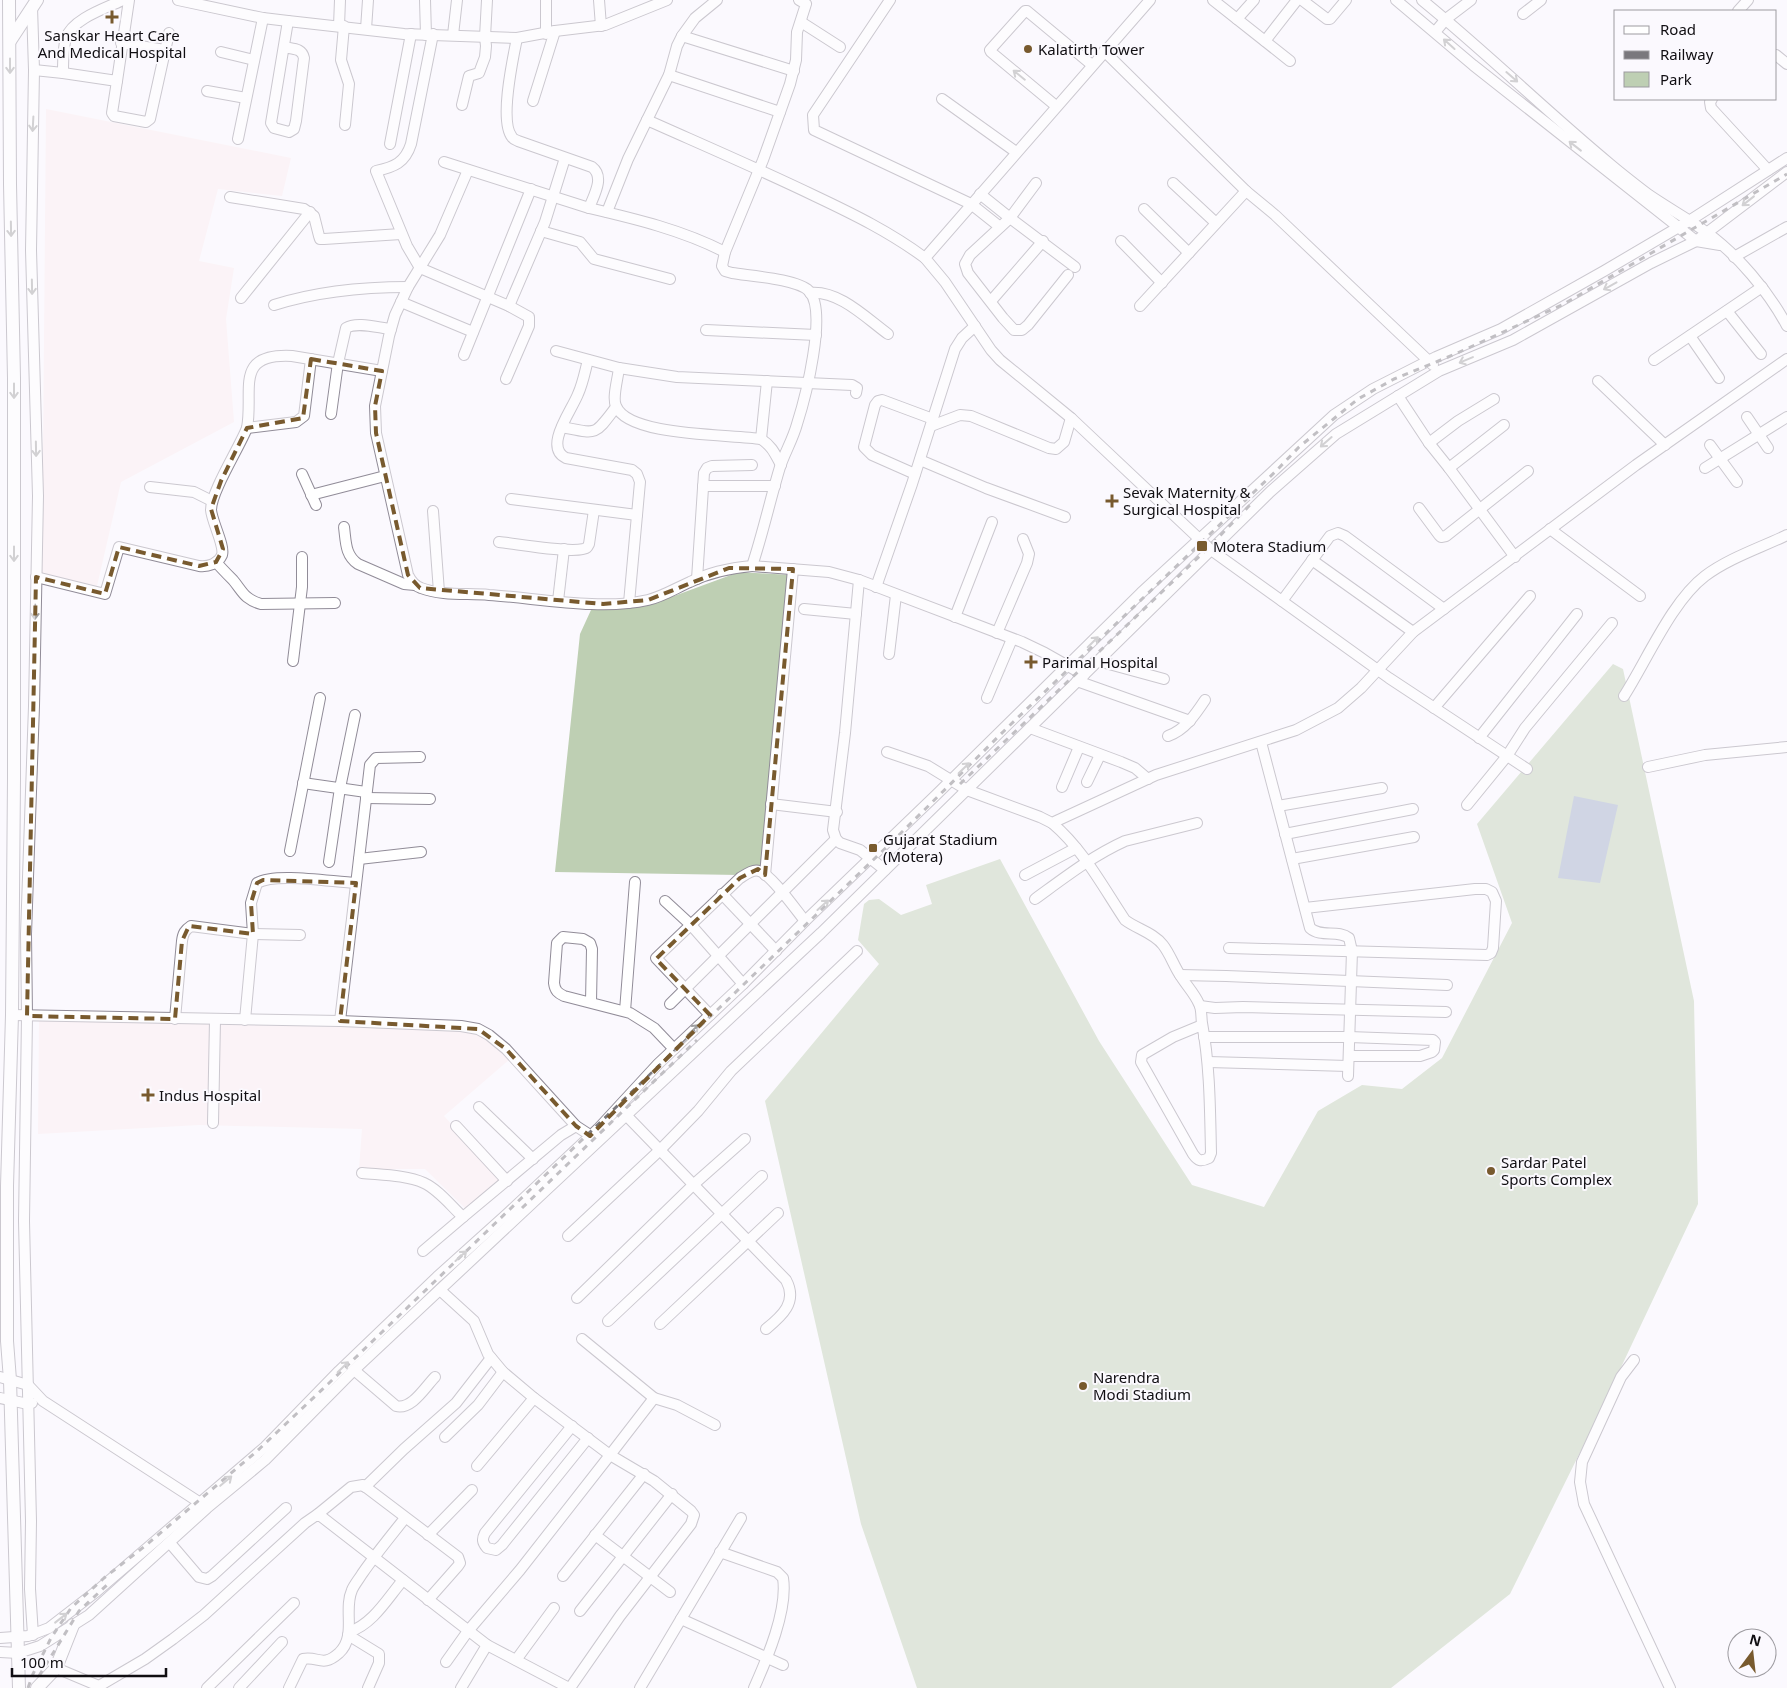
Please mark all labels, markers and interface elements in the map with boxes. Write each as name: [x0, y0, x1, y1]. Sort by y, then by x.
marker: Sanskar Heart Care And Medical Hospital: [105, 10, 119, 24]
legend: [1614, 10, 1777, 100]
text: Road: [1660, 19, 1696, 39]
place label: Sanskar Heart Care And Medical Hospital: [38, 25, 186, 62]
one-way arrow: [1442, 38, 1455, 50]
place label: Kalatirth Tower: [1038, 39, 1145, 59]
marker: Kalatirth Tower: [1022, 43, 1034, 55]
text: Railway: [1660, 44, 1714, 64]
one-way arrow: [5, 58, 15, 74]
text: Park: [1660, 69, 1692, 89]
one-way arrow: [1013, 70, 1026, 81]
one-way arrow: [1505, 71, 1518, 82]
one-way arrow: [28, 116, 37, 132]
one-way arrow: [1569, 140, 1582, 151]
one-way arrow: [1741, 196, 1755, 206]
one-way arrow: [6, 220, 16, 236]
one-way arrow: [28, 278, 37, 294]
one-way arrow: [1603, 282, 1618, 291]
one-way arrow: [1458, 356, 1473, 365]
one-way arrow: [9, 382, 19, 399]
one-way arrow: [1320, 436, 1333, 447]
one-way arrow: [32, 441, 41, 457]
place label: Sevak Maternity & Surgical Hospital: [1123, 482, 1251, 519]
marker: Sevak Maternity & Surgical Hospital: [1105, 494, 1119, 508]
place label: Motera Stadium: [1213, 536, 1326, 556]
marker: Motera Stadium: [1195, 539, 1209, 553]
one-way arrow: [9, 545, 19, 561]
one-way arrow: [31, 603, 40, 619]
one-way arrow: [1086, 636, 1099, 648]
place label: Parimal Hospital: [1042, 652, 1158, 672]
marker: Parimal Hospital: [1024, 655, 1038, 669]
one-way arrow: [958, 761, 970, 774]
place label: Gujarat Stadium (Motera): [883, 829, 998, 866]
marker: Gujarat Stadium (Motera): [867, 842, 879, 854]
one-way arrow: [816, 899, 829, 911]
one-way arrow: [687, 1024, 700, 1036]
place label: Indus Hospital: [159, 1085, 261, 1105]
marker: Indus Hospital: [141, 1088, 155, 1102]
place label: Sardar Patel Sports Complex: [1501, 1152, 1612, 1189]
marker: Sardar Patel Sports Complex: [1485, 1165, 1497, 1177]
one-way arrow: [454, 1250, 467, 1262]
one-way arrow: [337, 1361, 349, 1374]
place label: Narendra Modi Stadium: [1093, 1367, 1191, 1404]
marker: Narendra Modi Stadium: [1077, 1380, 1089, 1392]
one-way arrow: [220, 1475, 233, 1486]
one-way arrow: [54, 1613, 67, 1624]
north arrow: [1727, 1628, 1777, 1678]
text: N: [1748, 1629, 1763, 1651]
scale bar: [12, 1646, 166, 1678]
text: 100 m: [20, 1652, 64, 1672]

